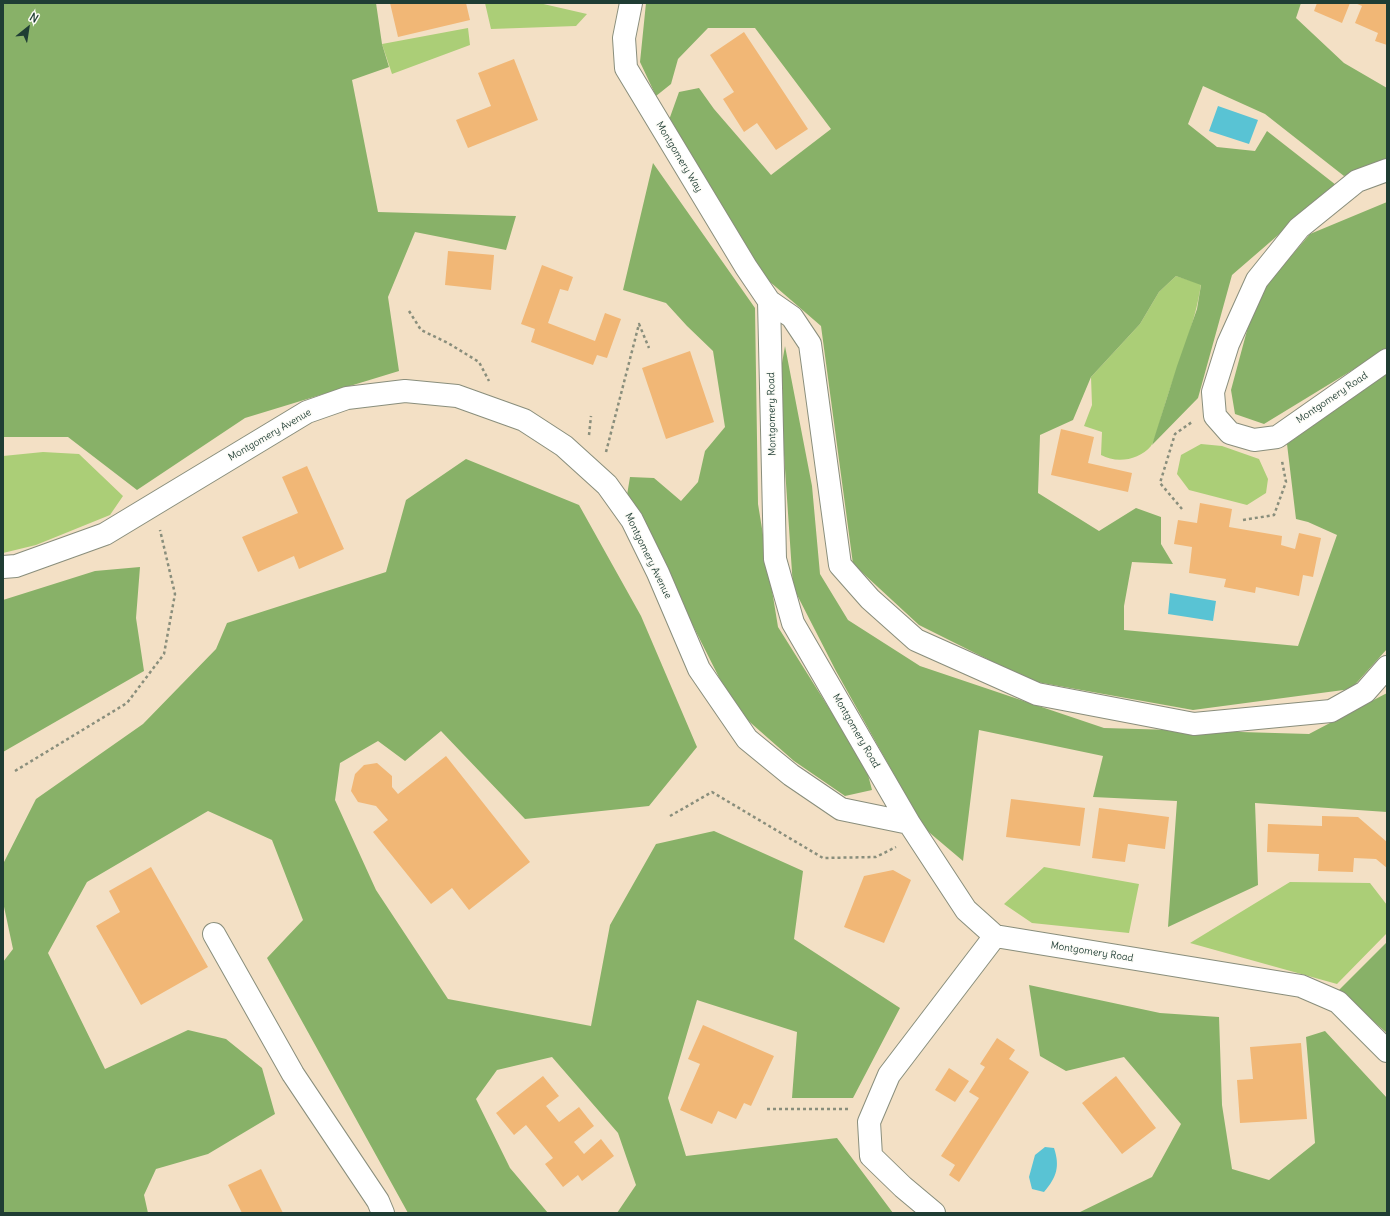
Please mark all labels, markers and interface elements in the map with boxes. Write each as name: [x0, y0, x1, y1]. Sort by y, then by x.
north arrow: [8, 8, 48, 48]
text: N: [27, 10, 41, 26]
street label: Montgomery Way: [653, 119, 705, 195]
street label: Montgomery Road: [1294, 370, 1370, 426]
street label: Montgomery Road: [765, 372, 779, 456]
street label: Montgomery Avenue: [226, 406, 314, 464]
street label: Montgomery Avenue: [622, 511, 674, 601]
street label: Montgomery Road: [830, 692, 882, 770]
street label: Montgomery Road: [1050, 940, 1134, 964]

